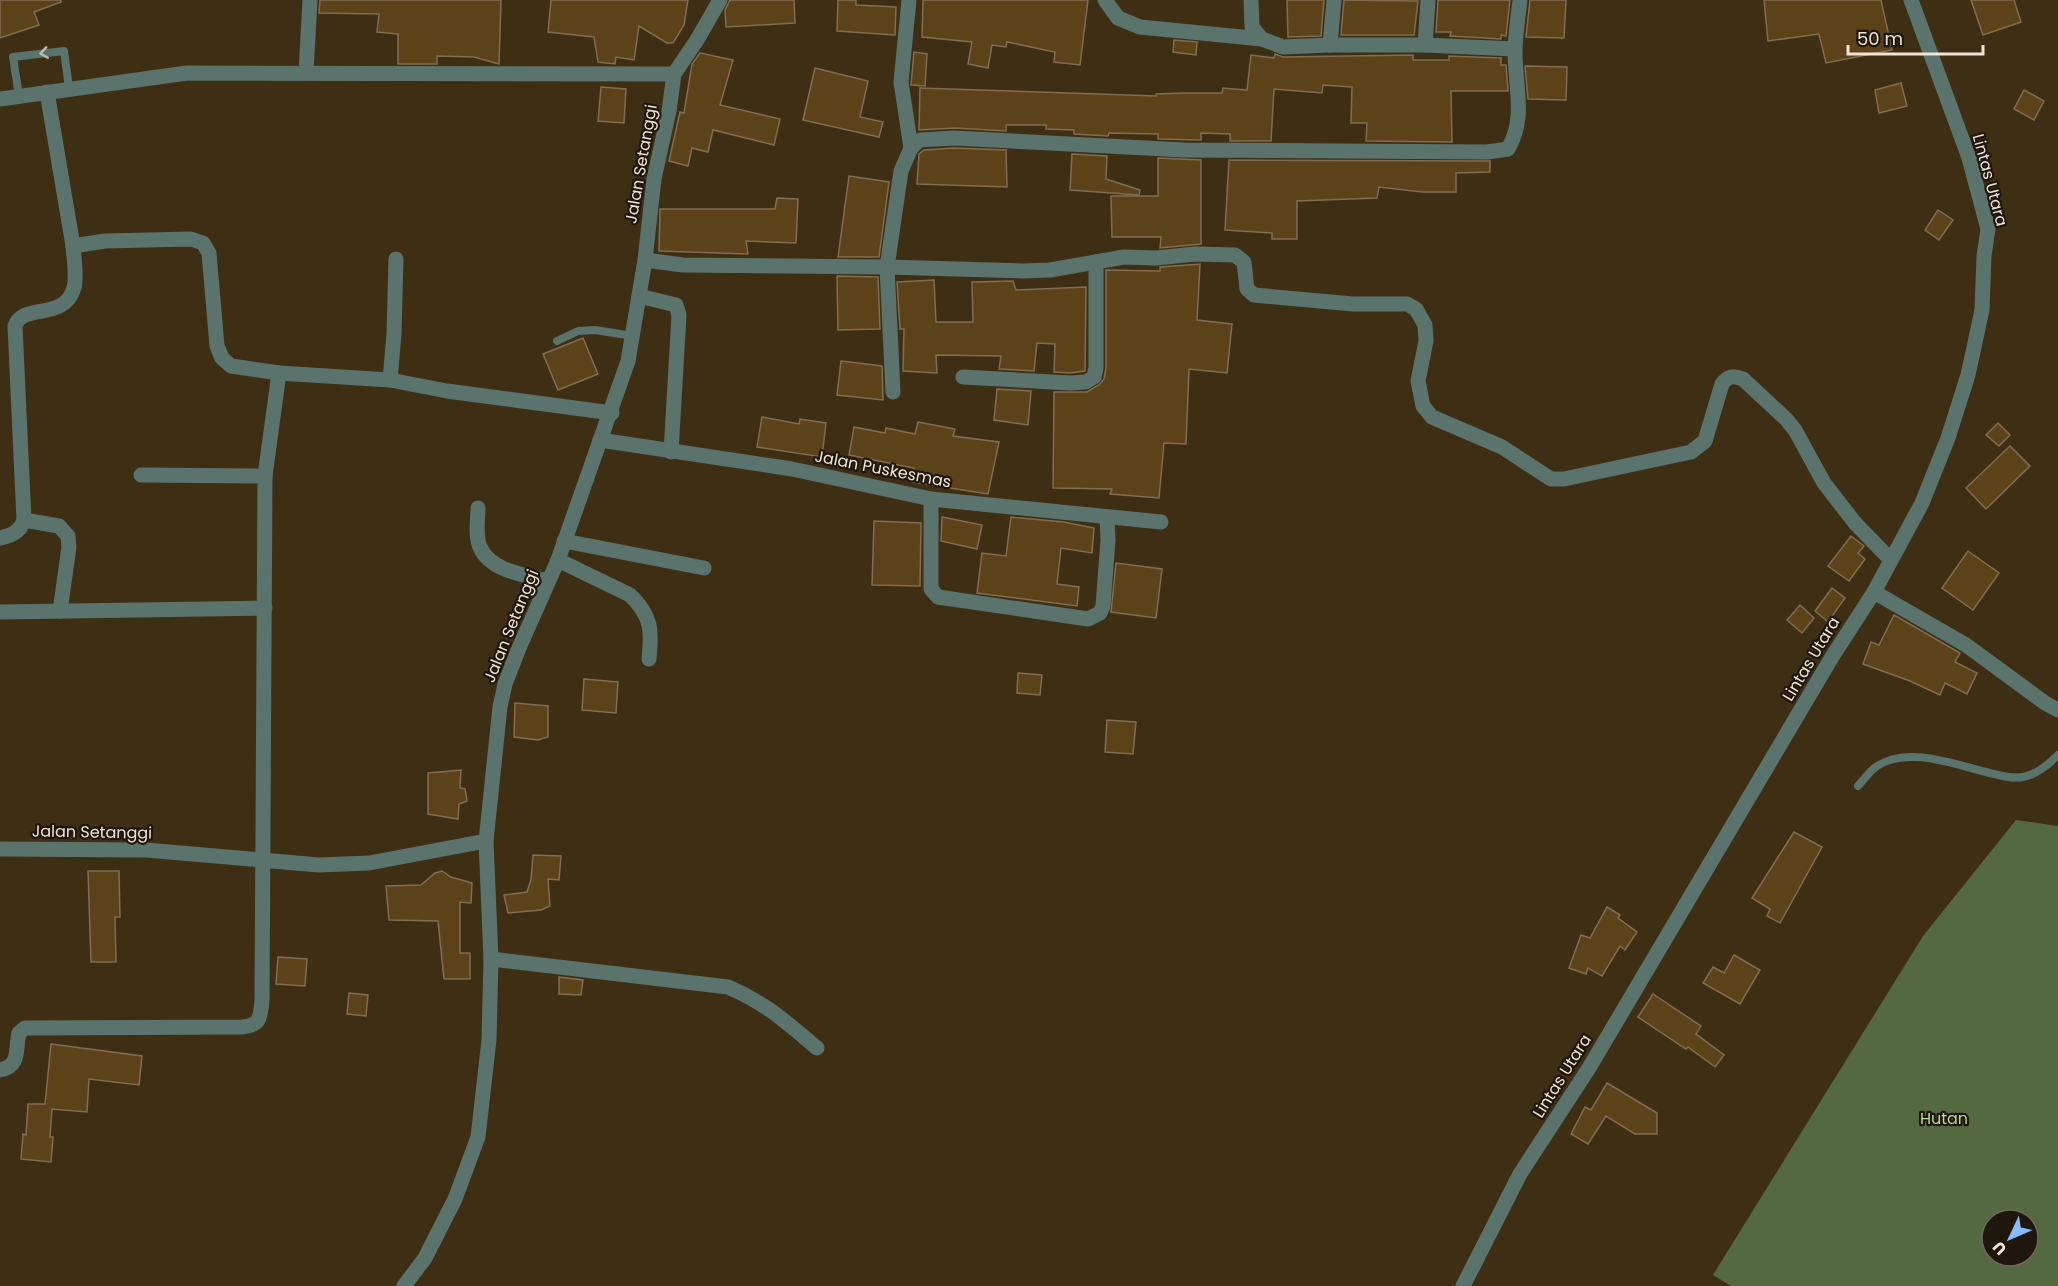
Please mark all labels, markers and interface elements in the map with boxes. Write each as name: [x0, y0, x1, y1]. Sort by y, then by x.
scale bar: [1848, 18, 1983, 56]
text: 50 m: [1857, 26, 1903, 51]
one-way arrow: [39, 47, 49, 59]
street label: Jalan Setanggi: [619, 103, 663, 225]
street label: Lintas Utara: [1967, 131, 2013, 229]
street label: Jalan Puskesmas: [813, 444, 953, 494]
street label: Jalan Setanggi: [478, 566, 544, 686]
street label: Lintas Utara: [1777, 613, 1845, 705]
street label: Jalan Setanggi: [32, 819, 152, 845]
street label: Lintas Utara: [1527, 1030, 1597, 1122]
park label: Hutan: [1920, 1107, 1968, 1130]
north arrow: [1980, 1208, 2040, 1268]
text: U: [1987, 1236, 2012, 1260]

